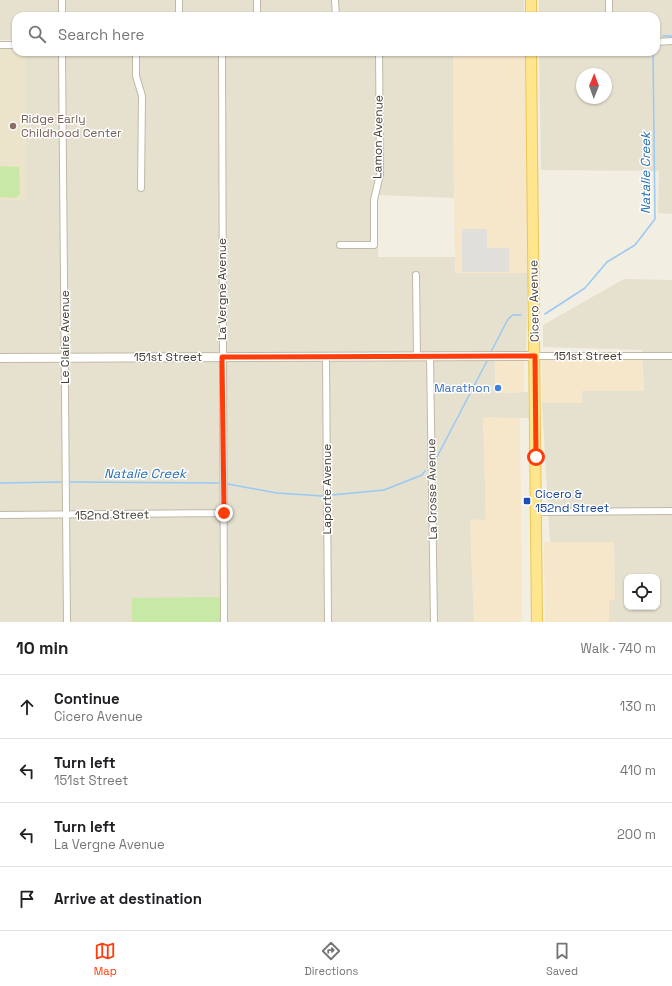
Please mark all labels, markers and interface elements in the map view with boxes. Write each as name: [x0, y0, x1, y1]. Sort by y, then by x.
search box: [12, 12, 660, 56]
icon: search: [26, 23, 48, 45]
text: Search here: [58, 25, 144, 44]
north arrow: [576, 68, 612, 104]
street label: Lamon Avenue: [369, 95, 387, 179]
place label: Ridge Early Childhood Center: [21, 111, 122, 141]
marker: Ridge Early Childhood Center: [8, 121, 18, 131]
water label: Natalie Creek: [637, 130, 654, 214]
street label: La Vergne Avenue: [214, 238, 230, 340]
street label: Cicero Avenue: [525, 260, 543, 342]
street label: Le Claire Avenue: [57, 290, 73, 384]
street label: 151st Street: [554, 348, 622, 364]
street label: 151st Street: [134, 349, 202, 365]
place label: Marathon: [434, 380, 490, 396]
marker: Marathon: [493, 383, 503, 393]
street label: La Crosse Avenue: [423, 438, 441, 540]
street label: Laporte Avenue: [319, 444, 335, 534]
route start: [527, 448, 545, 466]
water label: Natalie Creek: [104, 465, 188, 482]
place label: Cicero & 152nd Street: [535, 486, 609, 516]
marker: Cicero & 152nd Street: [522, 496, 532, 506]
route end: [215, 504, 233, 522]
street label: 152nd Street: [75, 506, 149, 524]
map controls: [624, 574, 660, 610]
button: locate: [624, 574, 660, 610]
text: 10 min: [16, 637, 69, 659]
text: Walk · 740 m: [580, 640, 656, 657]
text: Continue: [54, 689, 120, 708]
icon: ahead: [16, 696, 38, 718]
text: 130 m: [620, 698, 656, 715]
text: Cicero Avenue: [54, 708, 143, 725]
text: Turn left: [54, 753, 116, 772]
icon: left: [16, 760, 38, 782]
text: 410 m: [620, 762, 656, 779]
text: 151st Street: [54, 772, 128, 789]
text: Turn left: [54, 817, 116, 836]
icon: left: [16, 824, 38, 846]
text: 200 m: [617, 826, 656, 843]
text: La Vergne Avenue: [54, 836, 165, 853]
icon: arrive: [16, 888, 38, 910]
text: Arrive at destination: [54, 889, 202, 908]
tab: Map: [94, 940, 117, 978]
tab: Directions: [304, 940, 358, 978]
tab: Saved: [546, 940, 578, 978]

